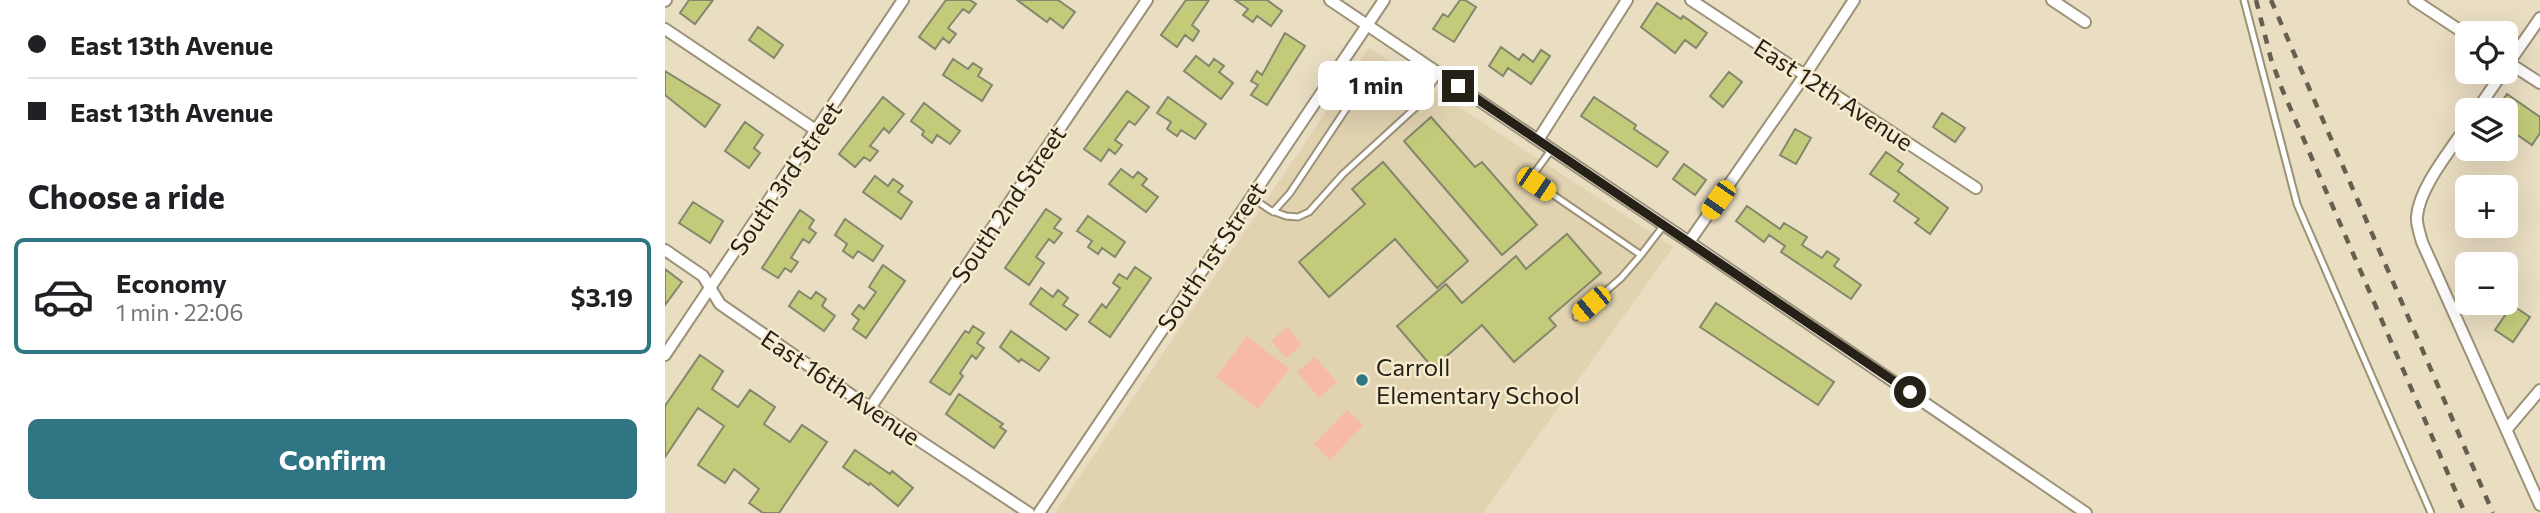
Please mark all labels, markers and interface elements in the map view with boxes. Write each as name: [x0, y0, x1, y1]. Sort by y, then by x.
map controls: [2455, 21, 2518, 315]
button: locate: [2455, 21, 2518, 84]
text: East 13th Avenue: [70, 29, 273, 60]
street label: East 12th Avenue: [1749, 32, 1919, 156]
callout: 1 min: [1318, 62, 1433, 110]
route end: [1442, 70, 1474, 102]
text: 1 min: [1349, 71, 1403, 99]
street label: South 3rd Street: [723, 95, 847, 260]
text: East 13th Avenue: [70, 96, 273, 127]
button: layers: [2455, 98, 2518, 161]
street label: South 2nd Street: [945, 120, 1071, 288]
car: [1513, 164, 1560, 204]
button: +: [2455, 175, 2518, 238]
text: Choose a ride: [28, 176, 225, 216]
street label: South 1st Street: [1150, 176, 1272, 336]
car: [1698, 177, 1739, 223]
button: −: [2455, 252, 2518, 315]
icon: car: [32, 265, 95, 328]
text: Economy: [116, 267, 227, 298]
text: $3.19: [571, 281, 633, 312]
car: [1569, 282, 1614, 326]
text: 1 min · 22:06: [116, 298, 244, 326]
street label: East 16th Avenue: [756, 323, 926, 451]
place label: Carroll Elementary School: [1376, 352, 1580, 409]
marker: Carroll Elementary School: [1354, 372, 1370, 388]
route start: [1894, 376, 1926, 408]
button: Confirm: [28, 419, 637, 499]

